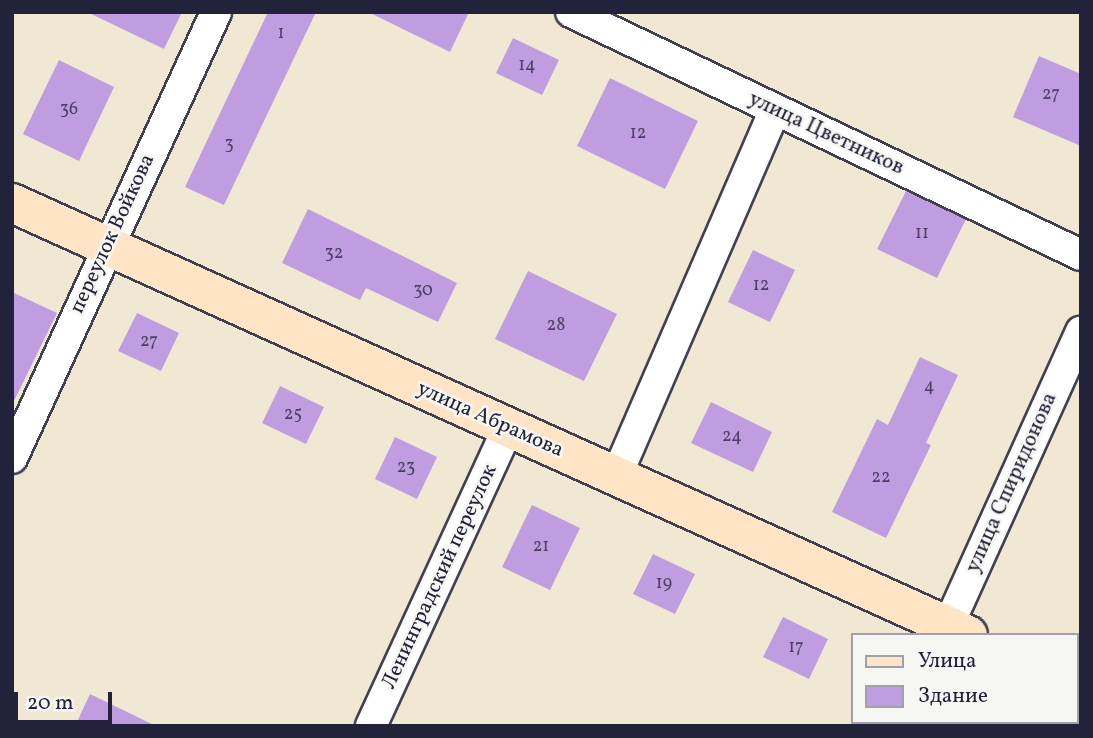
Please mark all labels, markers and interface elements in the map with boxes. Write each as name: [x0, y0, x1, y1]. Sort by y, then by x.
house number: 1: [278, 23, 284, 45]
house number: 14: [518, 55, 536, 77]
house number: 27: [1042, 84, 1060, 106]
street label: улица Цветников: [744, 87, 908, 181]
house number: 36: [60, 99, 78, 121]
house number: 12: [630, 123, 646, 145]
house number: 3: [224, 134, 234, 156]
street label: переулок Войкова: [65, 150, 161, 318]
house number: 11: [915, 223, 929, 245]
house number: 32: [325, 243, 343, 265]
house number: 12: [753, 275, 769, 297]
house number: 30: [413, 280, 433, 302]
house number: 28: [547, 315, 565, 337]
house number: 27: [140, 331, 158, 353]
street label: улица Абрамова: [413, 376, 567, 464]
house number: 4: [924, 376, 934, 398]
street label: улица Спиридонова: [961, 389, 1063, 577]
house number: 25: [284, 404, 302, 426]
house number: 24: [722, 426, 742, 448]
house number: 23: [397, 457, 415, 479]
street label: Ленинградский переулок: [377, 461, 503, 693]
house number: 22: [871, 467, 891, 489]
house number: 21: [533, 536, 549, 558]
house number: 19: [656, 573, 672, 595]
legend: [852, 633, 1079, 724]
house number: 17: [788, 637, 804, 659]
text: Улица: [918, 647, 976, 676]
scale bar: [18, 678, 116, 722]
text: Здание: [918, 682, 988, 711]
text: 20 m: [27, 689, 73, 718]

